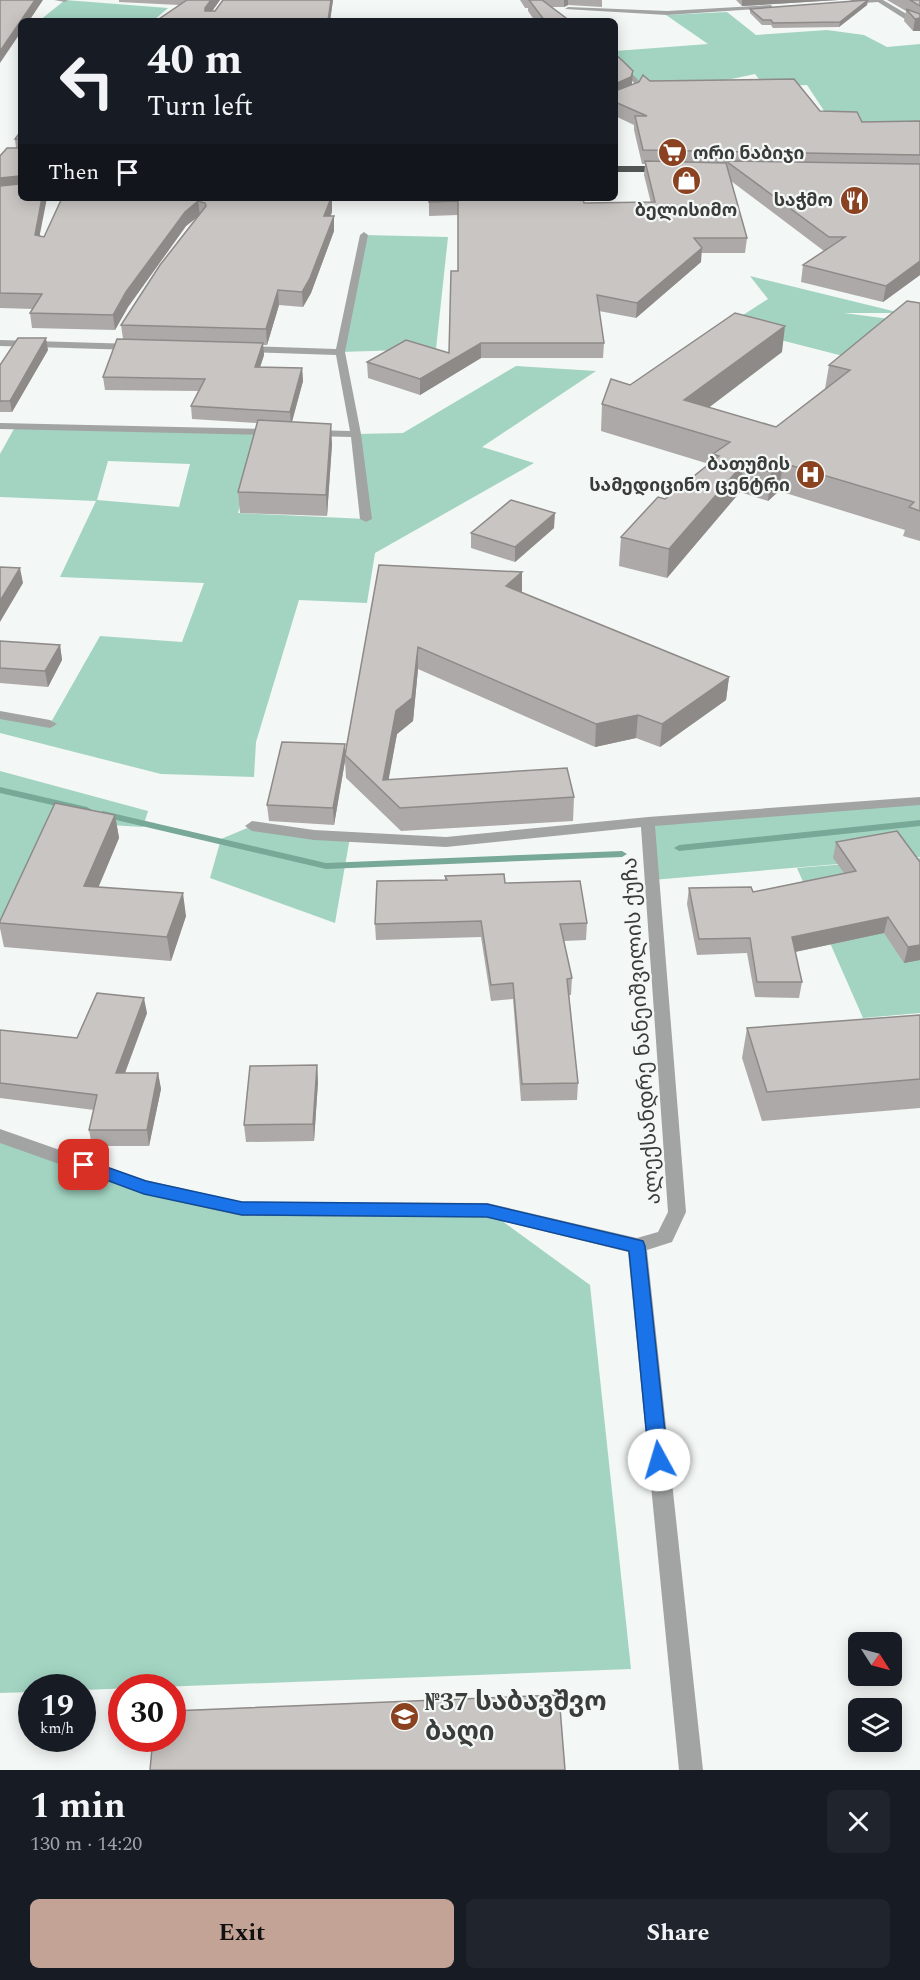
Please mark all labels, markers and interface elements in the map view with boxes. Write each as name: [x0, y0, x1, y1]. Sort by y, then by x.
text: 40 m: [147, 29, 242, 92]
icon: left: [48, 42, 126, 120]
text: Turn left: [147, 86, 253, 128]
supermarket icon: ორი ნაბიჯი: [656, 137, 688, 169]
place label: ორი ნაბიჯი: [693, 140, 805, 167]
text: Then: [48, 156, 99, 189]
icon: arrive: [111, 156, 144, 189]
shop icon: ბელისიმო: [670, 165, 702, 197]
restaurant icon: საჭმო: [838, 184, 870, 216]
place label: საჭმო: [774, 187, 833, 214]
place label: ბელისიმო: [635, 197, 737, 224]
place label: ბათუმის სამედიცინო ცენტრი: [589, 451, 790, 499]
hospital icon: ბათუმის სამედიცინო ცენტრი: [795, 458, 827, 490]
street label: ალექსანდრე ნანეიშვილის ქუჩა: [614, 856, 670, 1206]
pin: [58, 1139, 109, 1190]
icon: arrive: [67, 1148, 100, 1181]
position arrow: [627, 1428, 691, 1492]
north arrow: [848, 1632, 902, 1686]
map controls: [848, 1632, 902, 1752]
speed limit sign: 30: [108, 1674, 186, 1752]
place label: №37 საბავშვო ბაღი: [425, 1682, 606, 1752]
text: 19: [40, 1683, 74, 1729]
button: layers: [848, 1698, 902, 1752]
school or university icon: №37 საბავშვო ბაღი: [388, 1700, 420, 1732]
text: km/h: [40, 1717, 74, 1740]
text: 1 min: [30, 1779, 126, 1834]
button: close: [827, 1790, 890, 1853]
text: 130 m · 14:20: [30, 1829, 142, 1859]
button: Exit: [30, 1899, 454, 1968]
button: Share: [466, 1899, 890, 1968]

